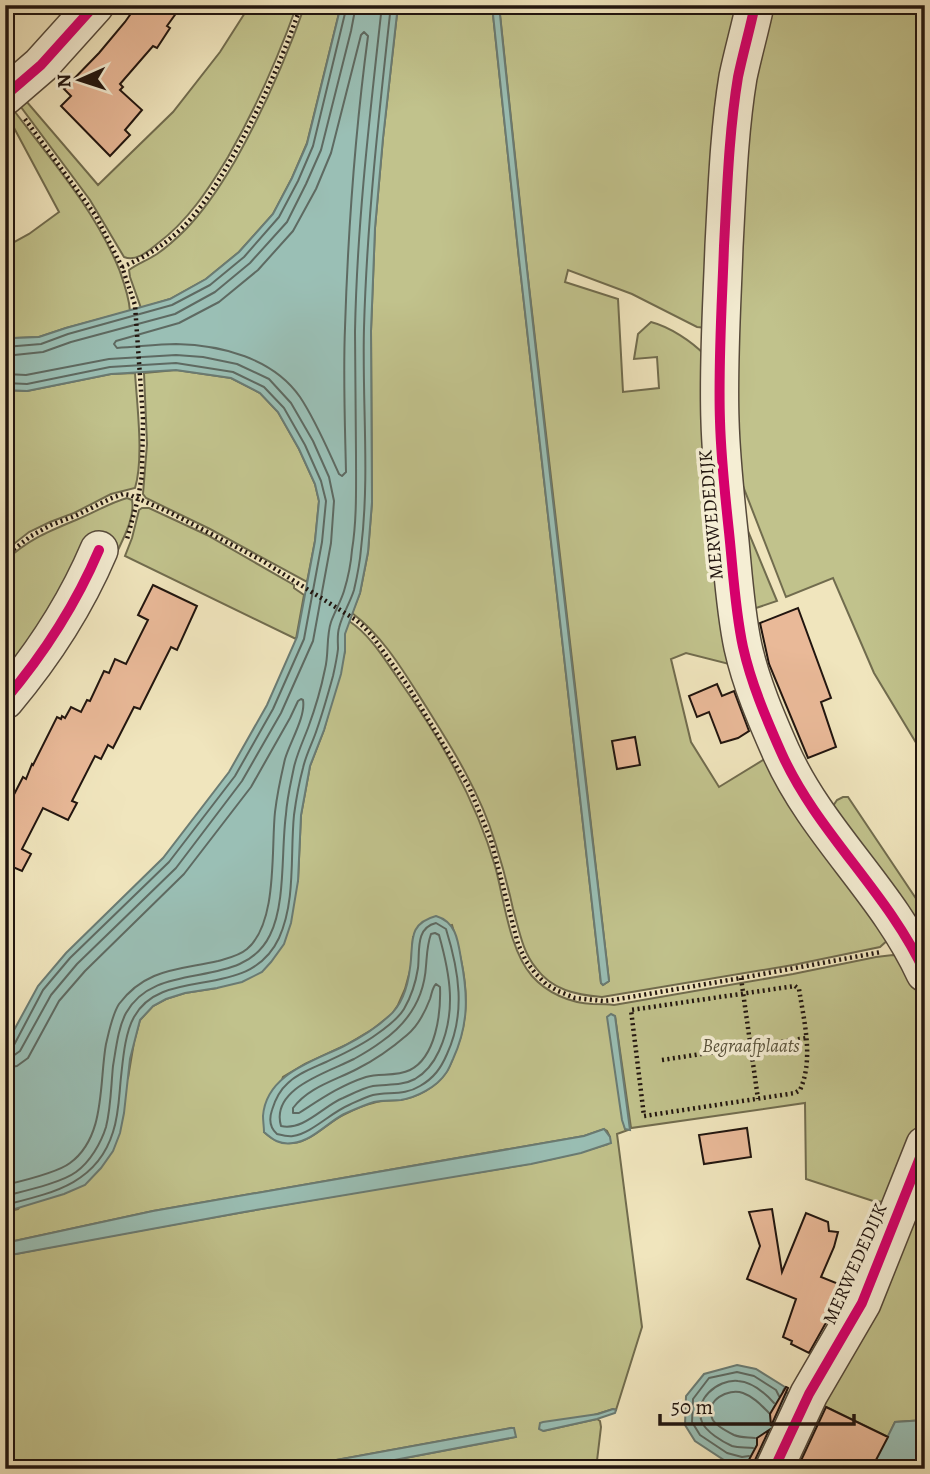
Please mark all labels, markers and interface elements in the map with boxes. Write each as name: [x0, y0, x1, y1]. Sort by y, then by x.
north arrow: [46, 46, 116, 116]
text: N: [51, 73, 77, 88]
street label: MERWEDEDIJK: [692, 449, 730, 581]
park label: Begraafplaats: [702, 1033, 800, 1059]
street label: MERWEDEDIJK: [817, 1199, 893, 1329]
scale bar: [660, 1383, 855, 1427]
text: 50 m: [671, 1393, 713, 1421]

